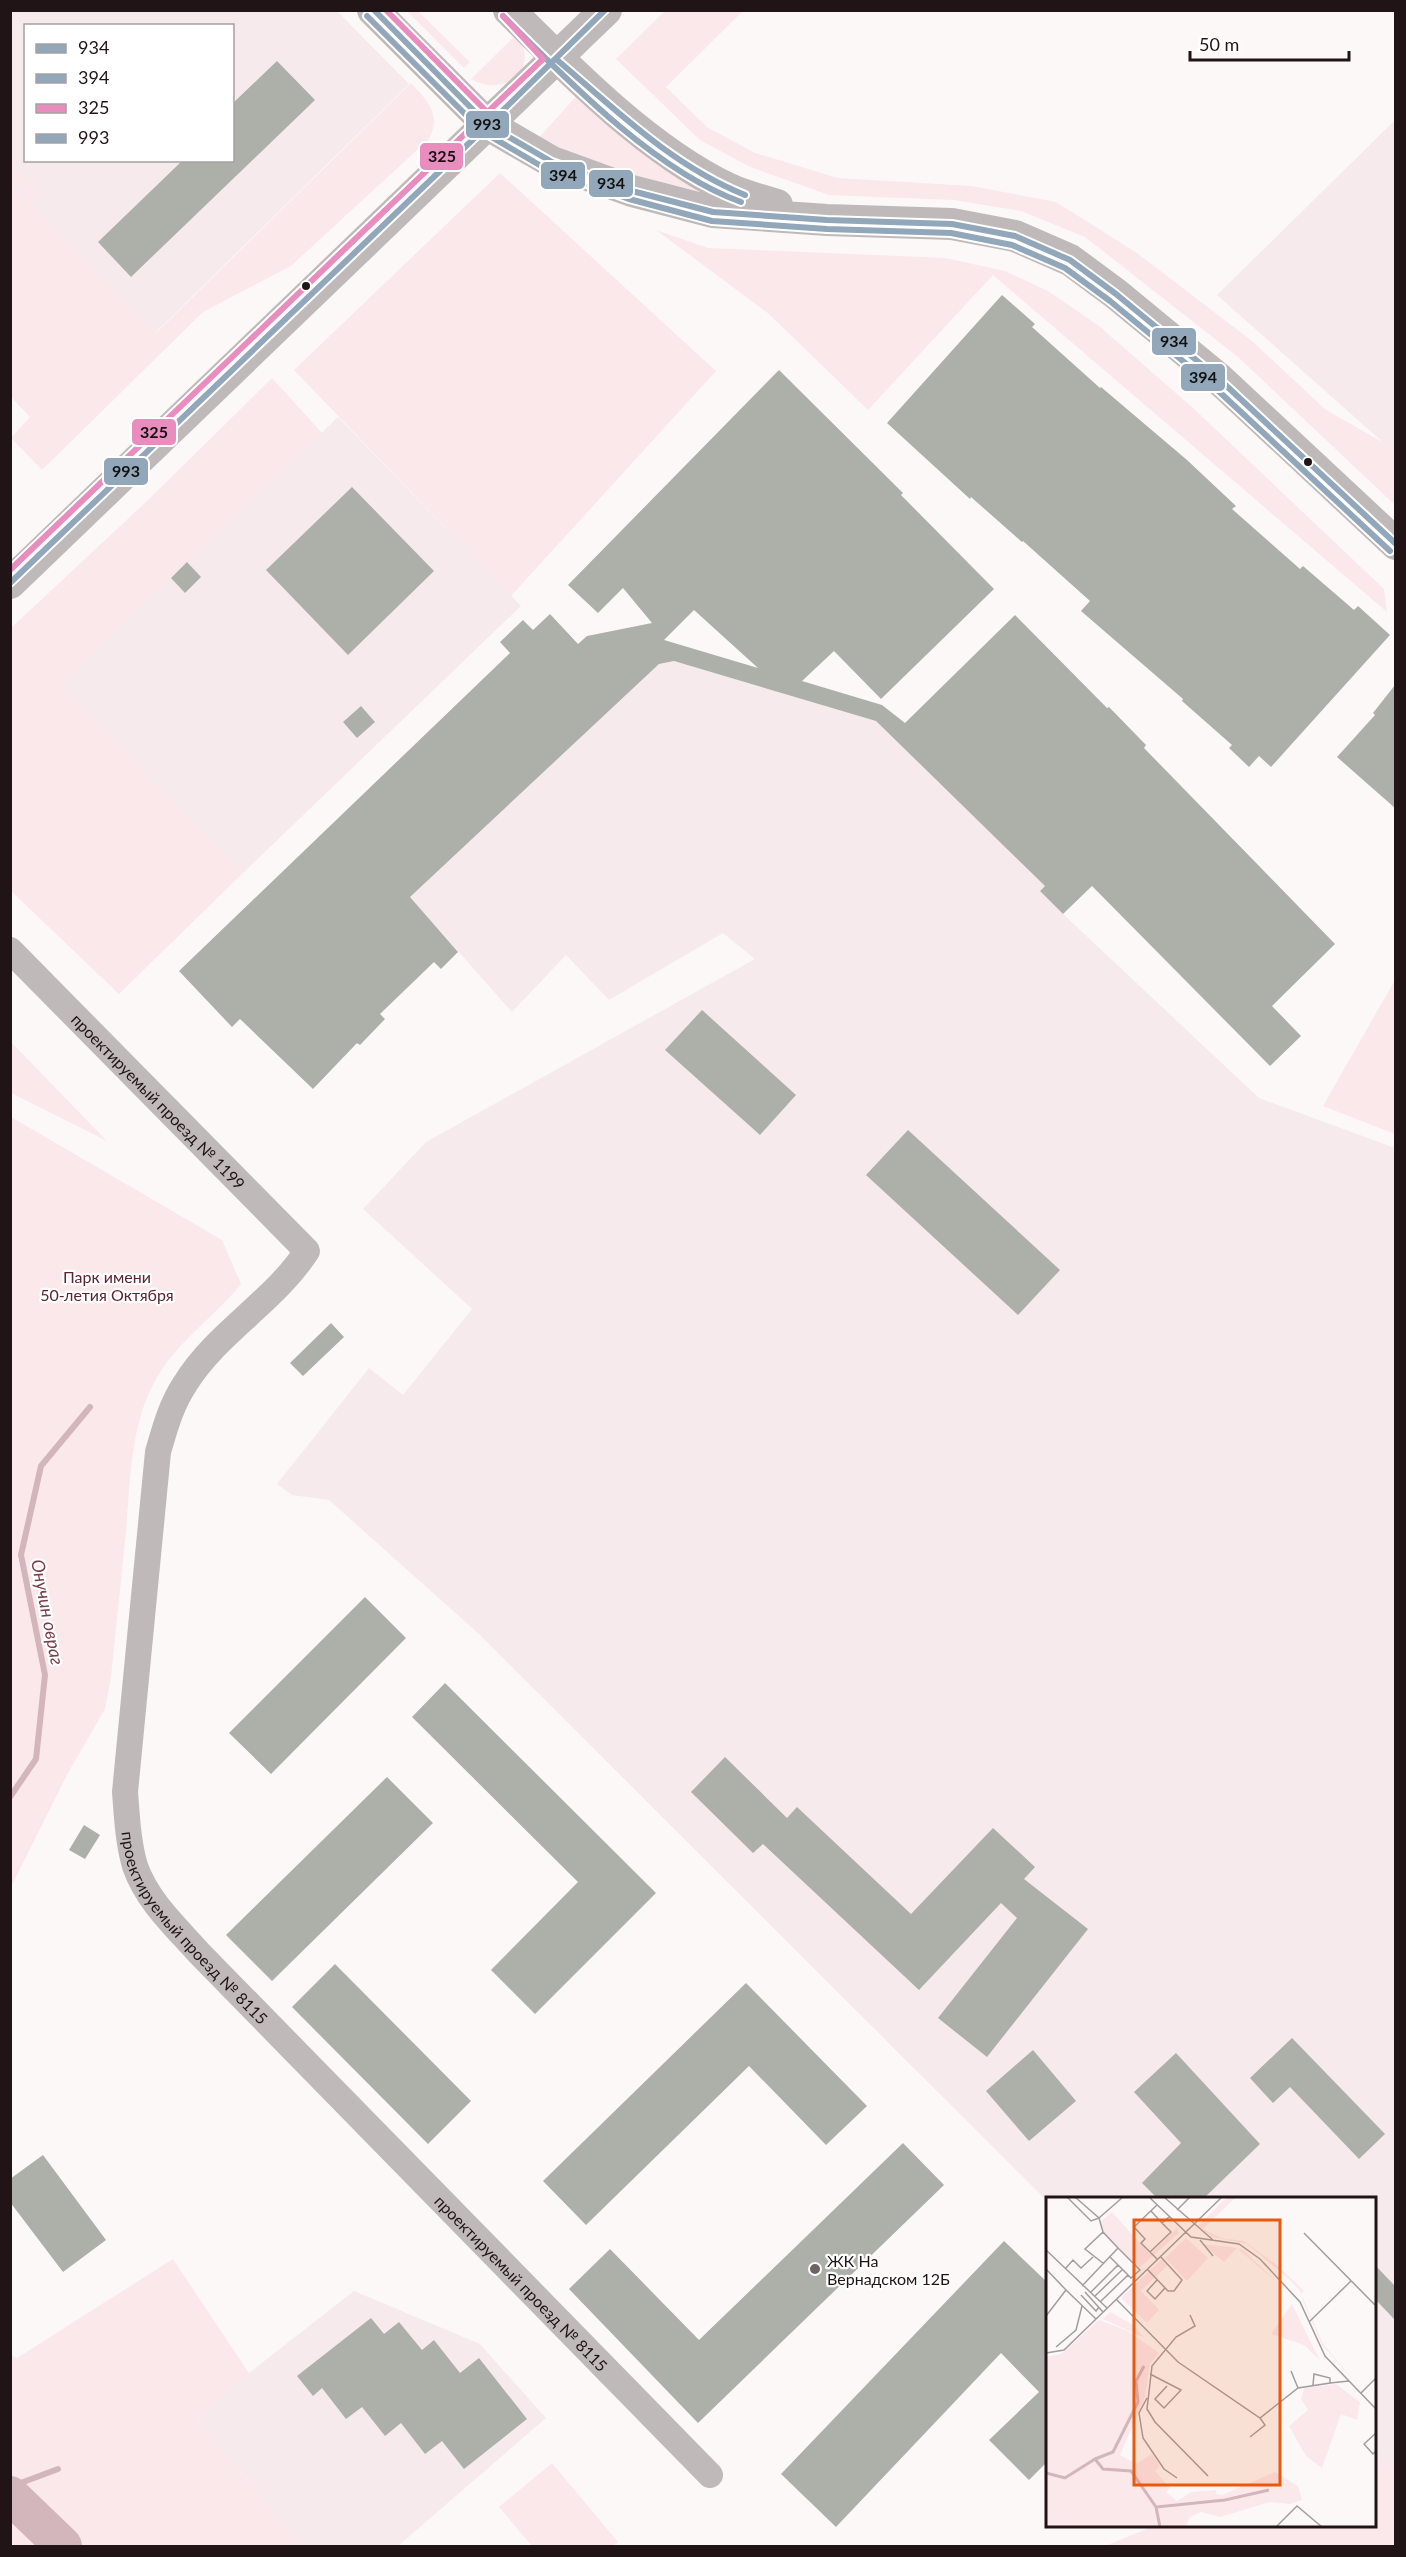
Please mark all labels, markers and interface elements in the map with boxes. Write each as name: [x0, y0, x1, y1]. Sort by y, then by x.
legend: [24, 24, 234, 162]
scale bar: [1190, 24, 1349, 62]
text: 50 m: [1199, 33, 1239, 55]
text: 934: [78, 36, 109, 58]
text: 394: [78, 66, 109, 88]
text: 325: [78, 96, 109, 118]
line badge: 993: [465, 110, 510, 139]
text: 993: [473, 114, 501, 133]
text: 993: [78, 126, 109, 148]
line badge: 325: [419, 142, 464, 171]
text: 325: [428, 146, 456, 165]
line badge: 394: [540, 161, 586, 190]
text: 394: [549, 165, 577, 184]
line badge: 934: [588, 169, 634, 198]
text: 934: [597, 173, 625, 192]
unlabelled marker: [300, 280, 312, 292]
line badge: 934: [1151, 327, 1197, 356]
text: 934: [1160, 331, 1188, 350]
line badge: 394: [1180, 363, 1226, 392]
text: 394: [1189, 367, 1217, 386]
line badge: 325: [131, 418, 177, 446]
text: 325: [140, 422, 168, 441]
unlabelled marker: [1302, 456, 1314, 468]
line badge: 993: [103, 457, 149, 486]
text: 993: [112, 461, 140, 480]
street label: проектируемый проезд № 1199: [68, 1009, 250, 1193]
park label: Парк имени 50-летия Октября: [40, 1267, 174, 1304]
water label: Онучин овраг: [27, 1557, 69, 1667]
street label: проектируемый проезд № 8115: [119, 1830, 272, 2027]
street label: проектируемый проезд № 8115: [431, 2191, 612, 2375]
inset map: [1046, 2197, 1376, 2527]
place label: ЖК На Вернадском 12Б: [827, 2251, 950, 2288]
marker: ЖК На Вернадском 12Б: [808, 2262, 822, 2276]

